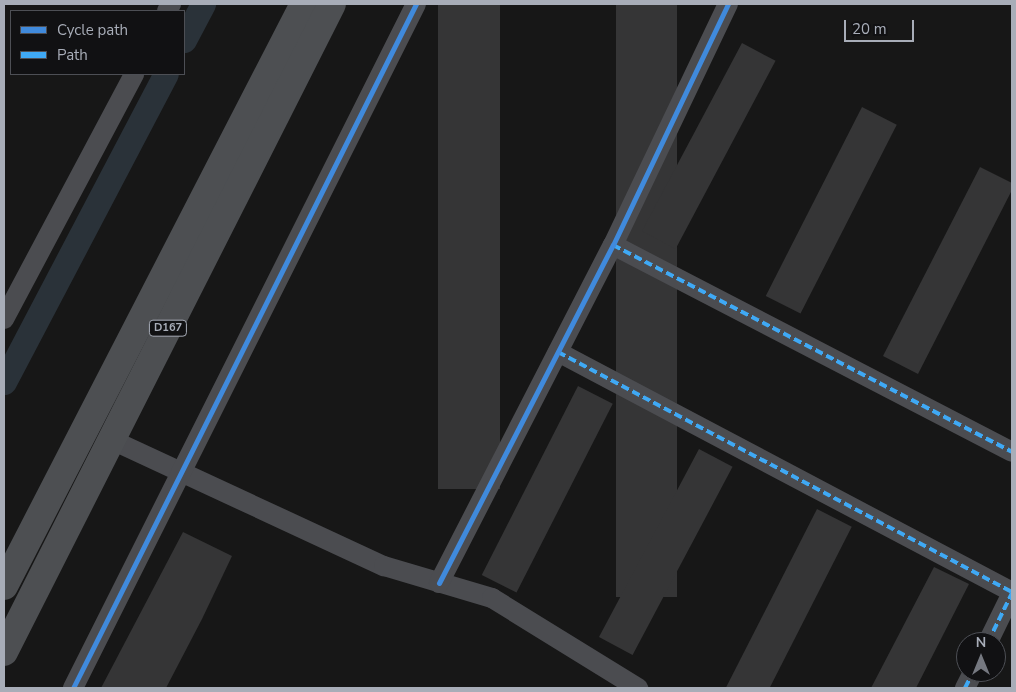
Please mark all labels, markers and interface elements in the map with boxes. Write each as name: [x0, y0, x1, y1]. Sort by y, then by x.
legend: [10, 10, 185, 75]
scale bar: [846, 10, 916, 42]
text: 20 m: [852, 19, 887, 39]
text: Cycle path: [57, 20, 128, 40]
text: Path: [57, 45, 88, 65]
road number: D167: [148, 319, 188, 336]
north arrow: [956, 632, 1006, 682]
text: N: [976, 633, 986, 652]

